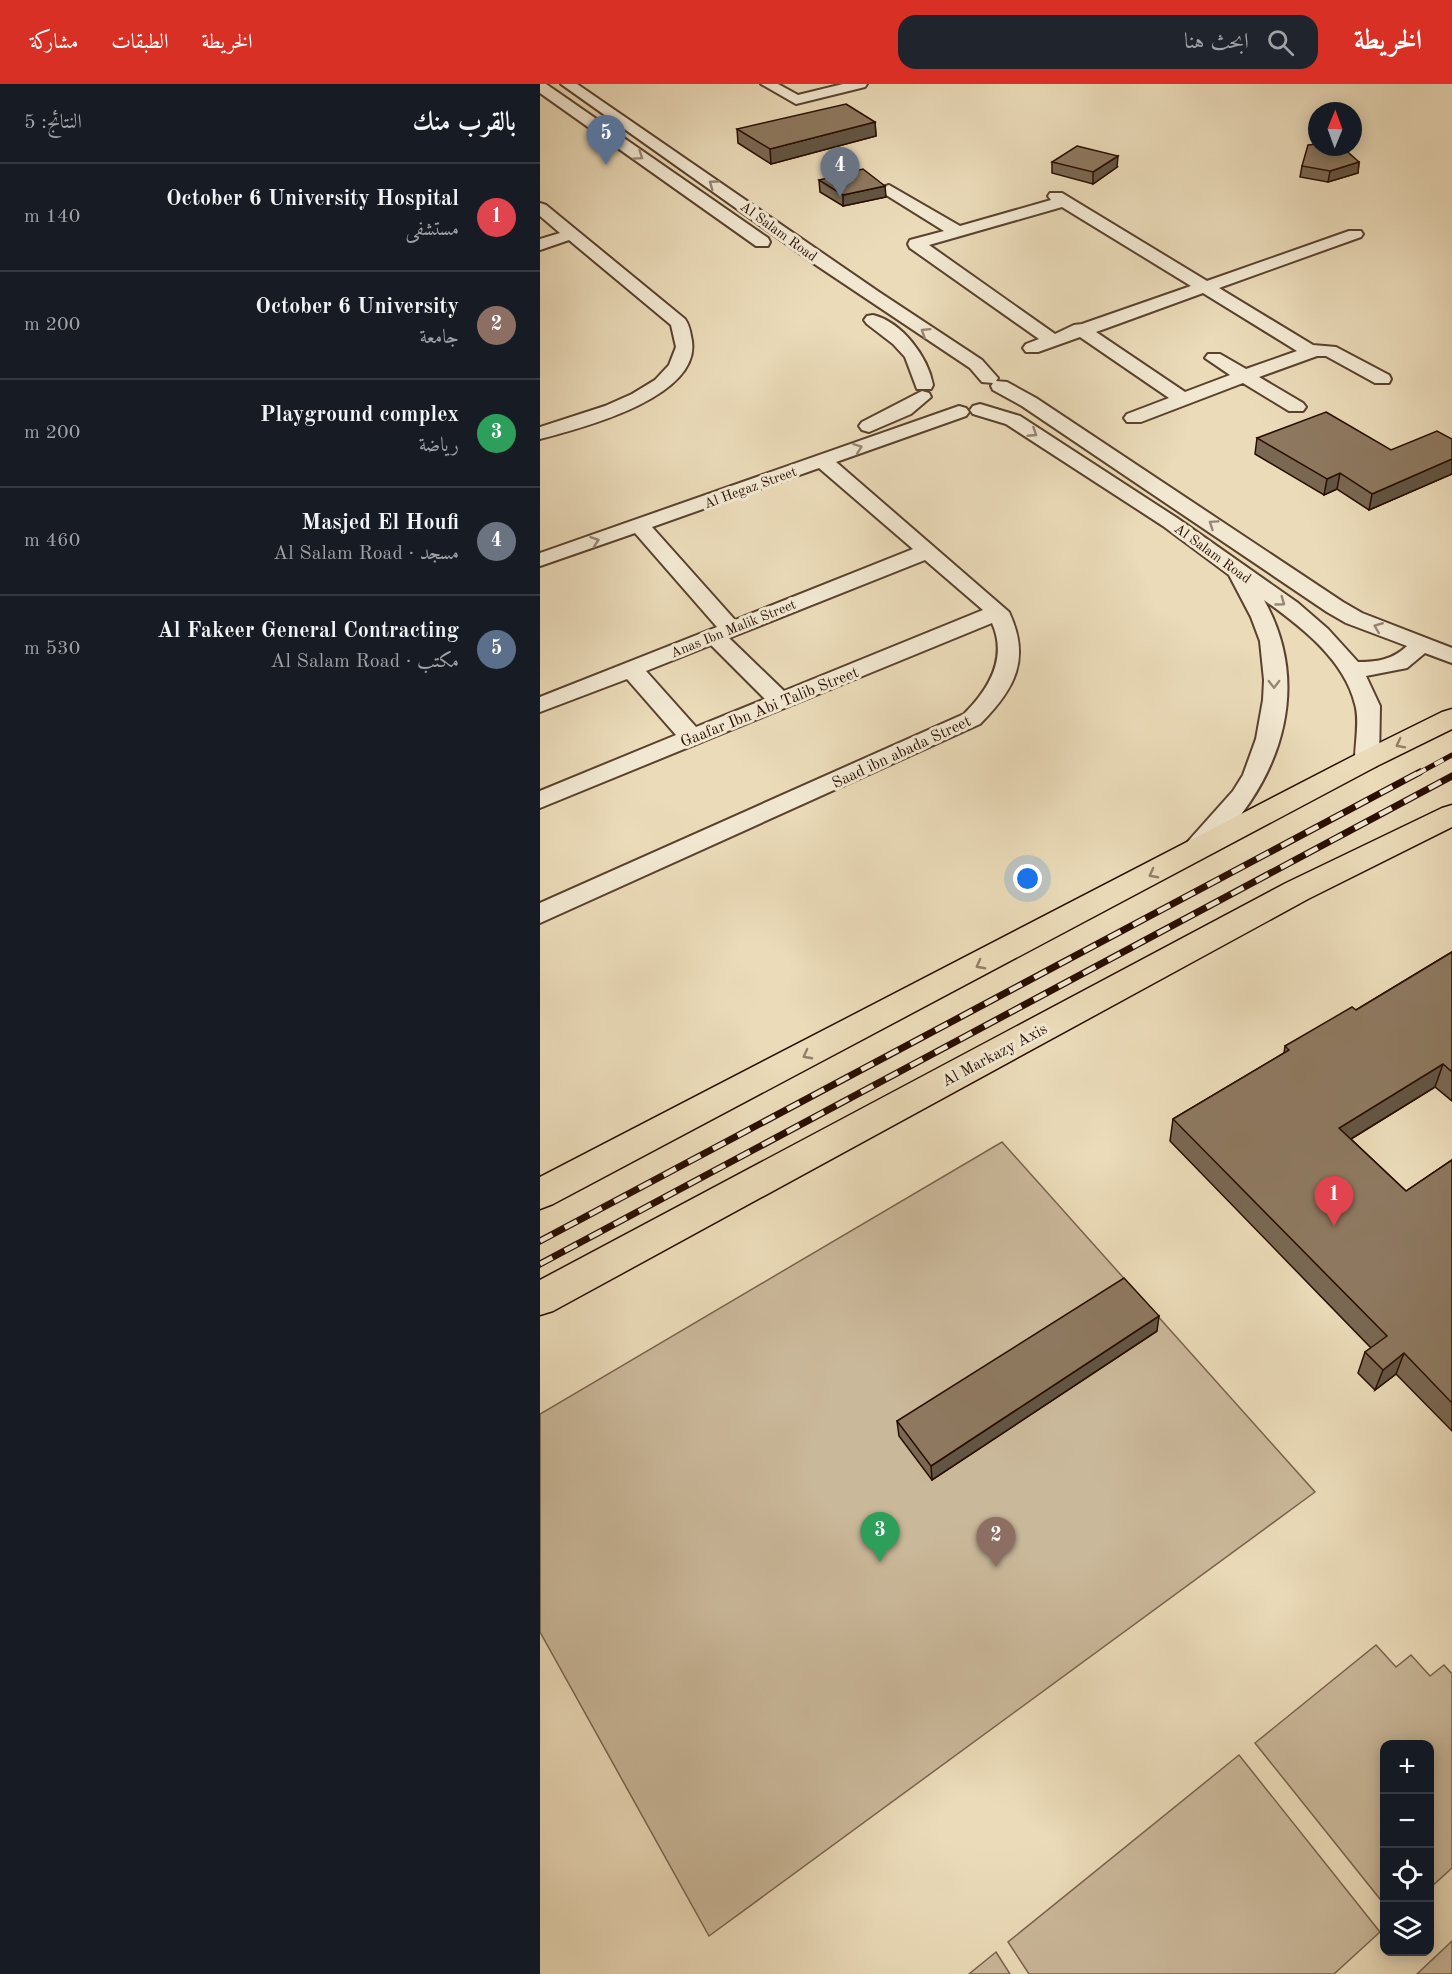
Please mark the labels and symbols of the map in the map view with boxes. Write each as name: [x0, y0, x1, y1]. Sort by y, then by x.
north arrow: [1308, 102, 1362, 156]
pin: 5: [586, 116, 626, 165]
pin: 4: [820, 147, 860, 197]
one-way arrow: [633, 149, 644, 160]
one-way arrow: [709, 180, 720, 191]
street label: Al Salam Road: [738, 199, 819, 264]
one-way arrow: [920, 328, 931, 339]
one-way arrow: [1027, 425, 1037, 437]
one-way arrow: [852, 442, 863, 455]
street label: Al Hegaz Street: [702, 465, 799, 511]
one-way arrow: [1209, 520, 1219, 532]
street label: Al Salam Road: [1172, 521, 1253, 586]
one-way arrow: [589, 536, 600, 548]
one-way arrow: [1274, 595, 1285, 606]
street label: Anas Ibn Malik Street: [669, 597, 798, 660]
one-way arrow: [1373, 622, 1384, 634]
street label: Gaafar Ibn Abi Talib Street: [678, 665, 861, 751]
one-way arrow: [1268, 679, 1280, 688]
street label: Saad ibn abada Street: [830, 713, 974, 792]
one-way arrow: [1395, 737, 1406, 748]
your location: [1013, 864, 1042, 893]
one-way arrow: [1148, 867, 1159, 879]
one-way arrow: [976, 958, 986, 969]
street label: Al Markazy Axis: [940, 1021, 1050, 1090]
one-way arrow: [803, 1048, 814, 1059]
pin: 1: [1314, 1176, 1354, 1226]
pin: 3: [860, 1512, 900, 1562]
pin: 2: [976, 1518, 1016, 1567]

